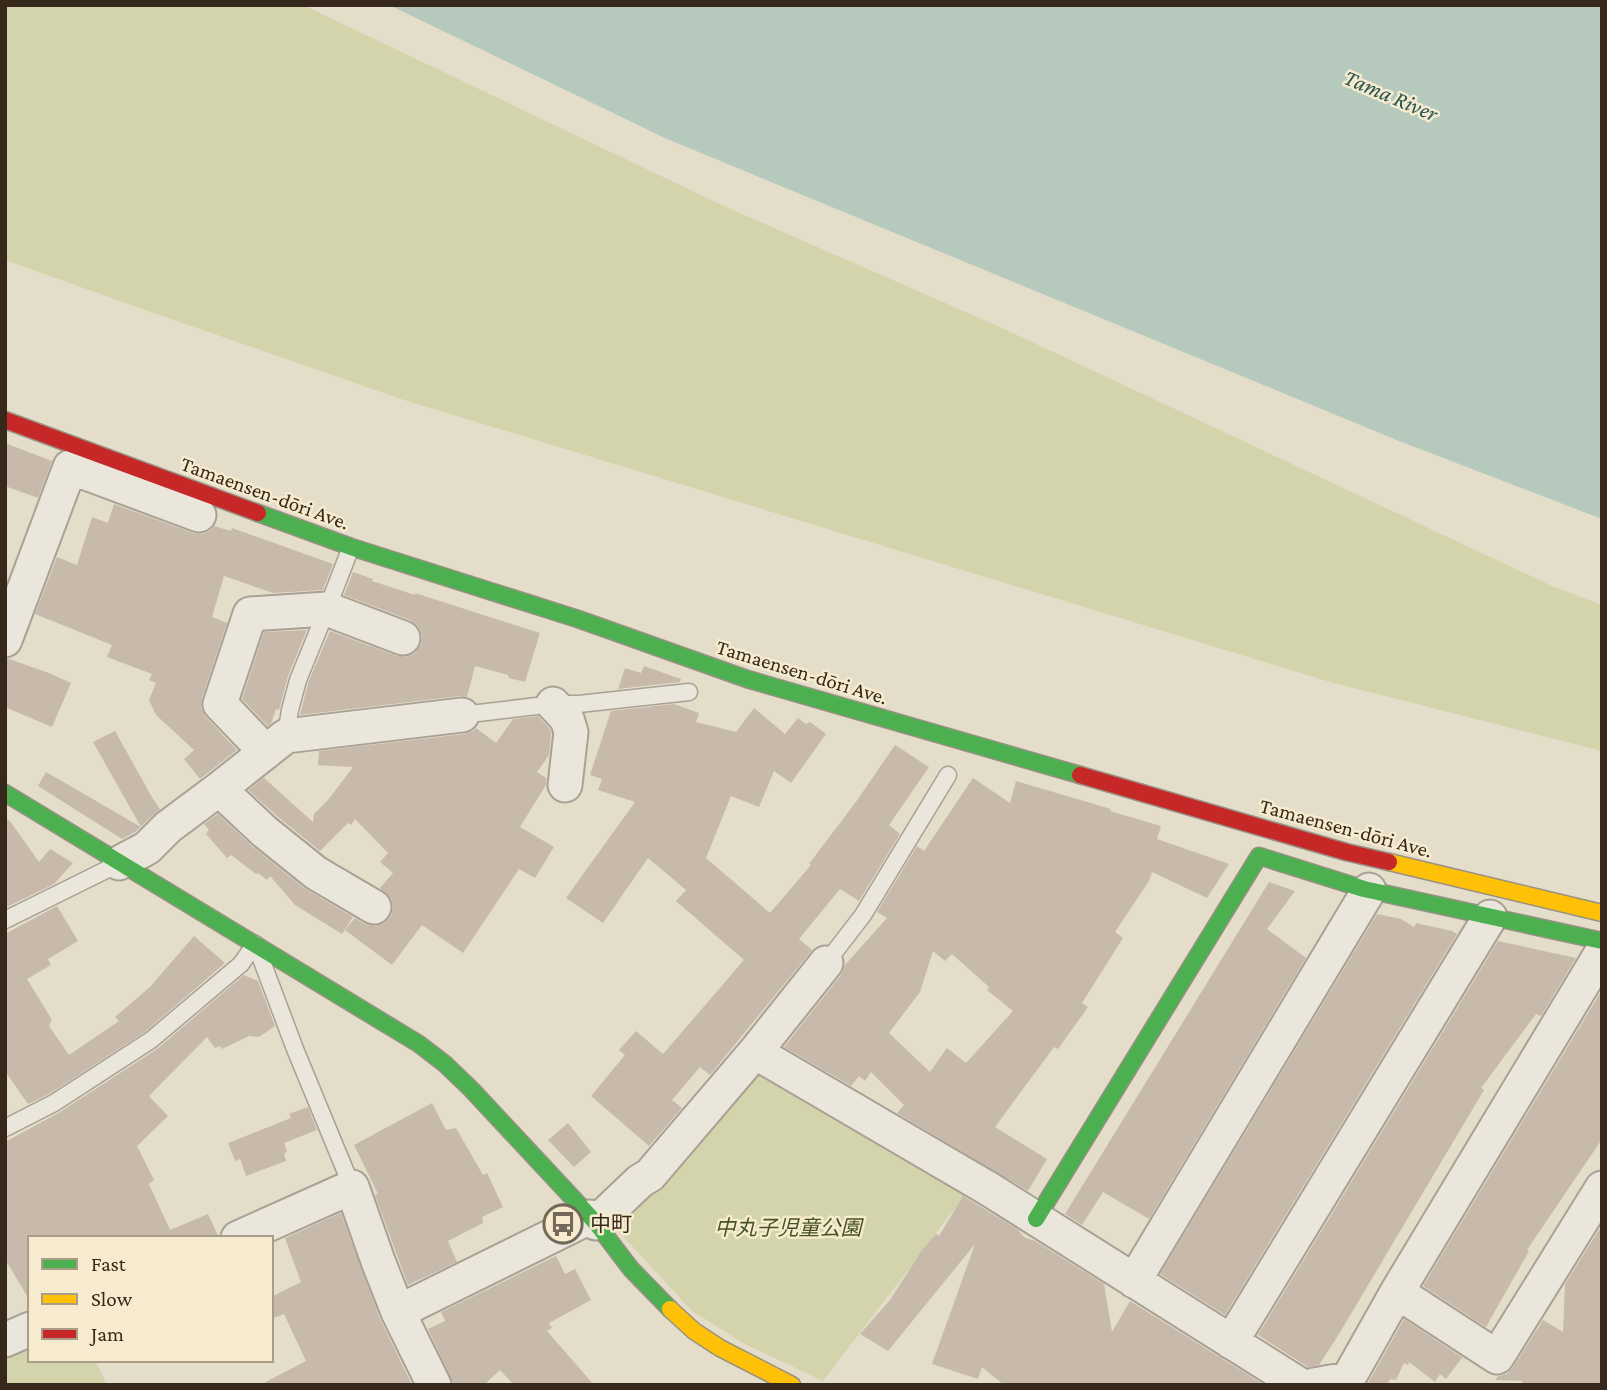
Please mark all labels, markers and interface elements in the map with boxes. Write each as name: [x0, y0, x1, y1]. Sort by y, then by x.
water label: Tama River: [1340, 64, 1443, 127]
street label: Tamaensen-dōri Ave.: [177, 451, 353, 535]
street label: Tamaensen-dōri Ave.: [714, 635, 890, 709]
street label: Tamaensen-dōri Ave.: [1257, 793, 1435, 863]
bus stop icon: 中町: [542, 1203, 584, 1245]
place label: 中町: [590, 1212, 632, 1236]
park label: 中丸子児童公園: [715, 1216, 864, 1240]
legend: [28, 1236, 273, 1362]
text: Fast: [91, 1252, 127, 1276]
text: Slow: [91, 1287, 133, 1311]
text: Jam: [89, 1322, 124, 1346]

